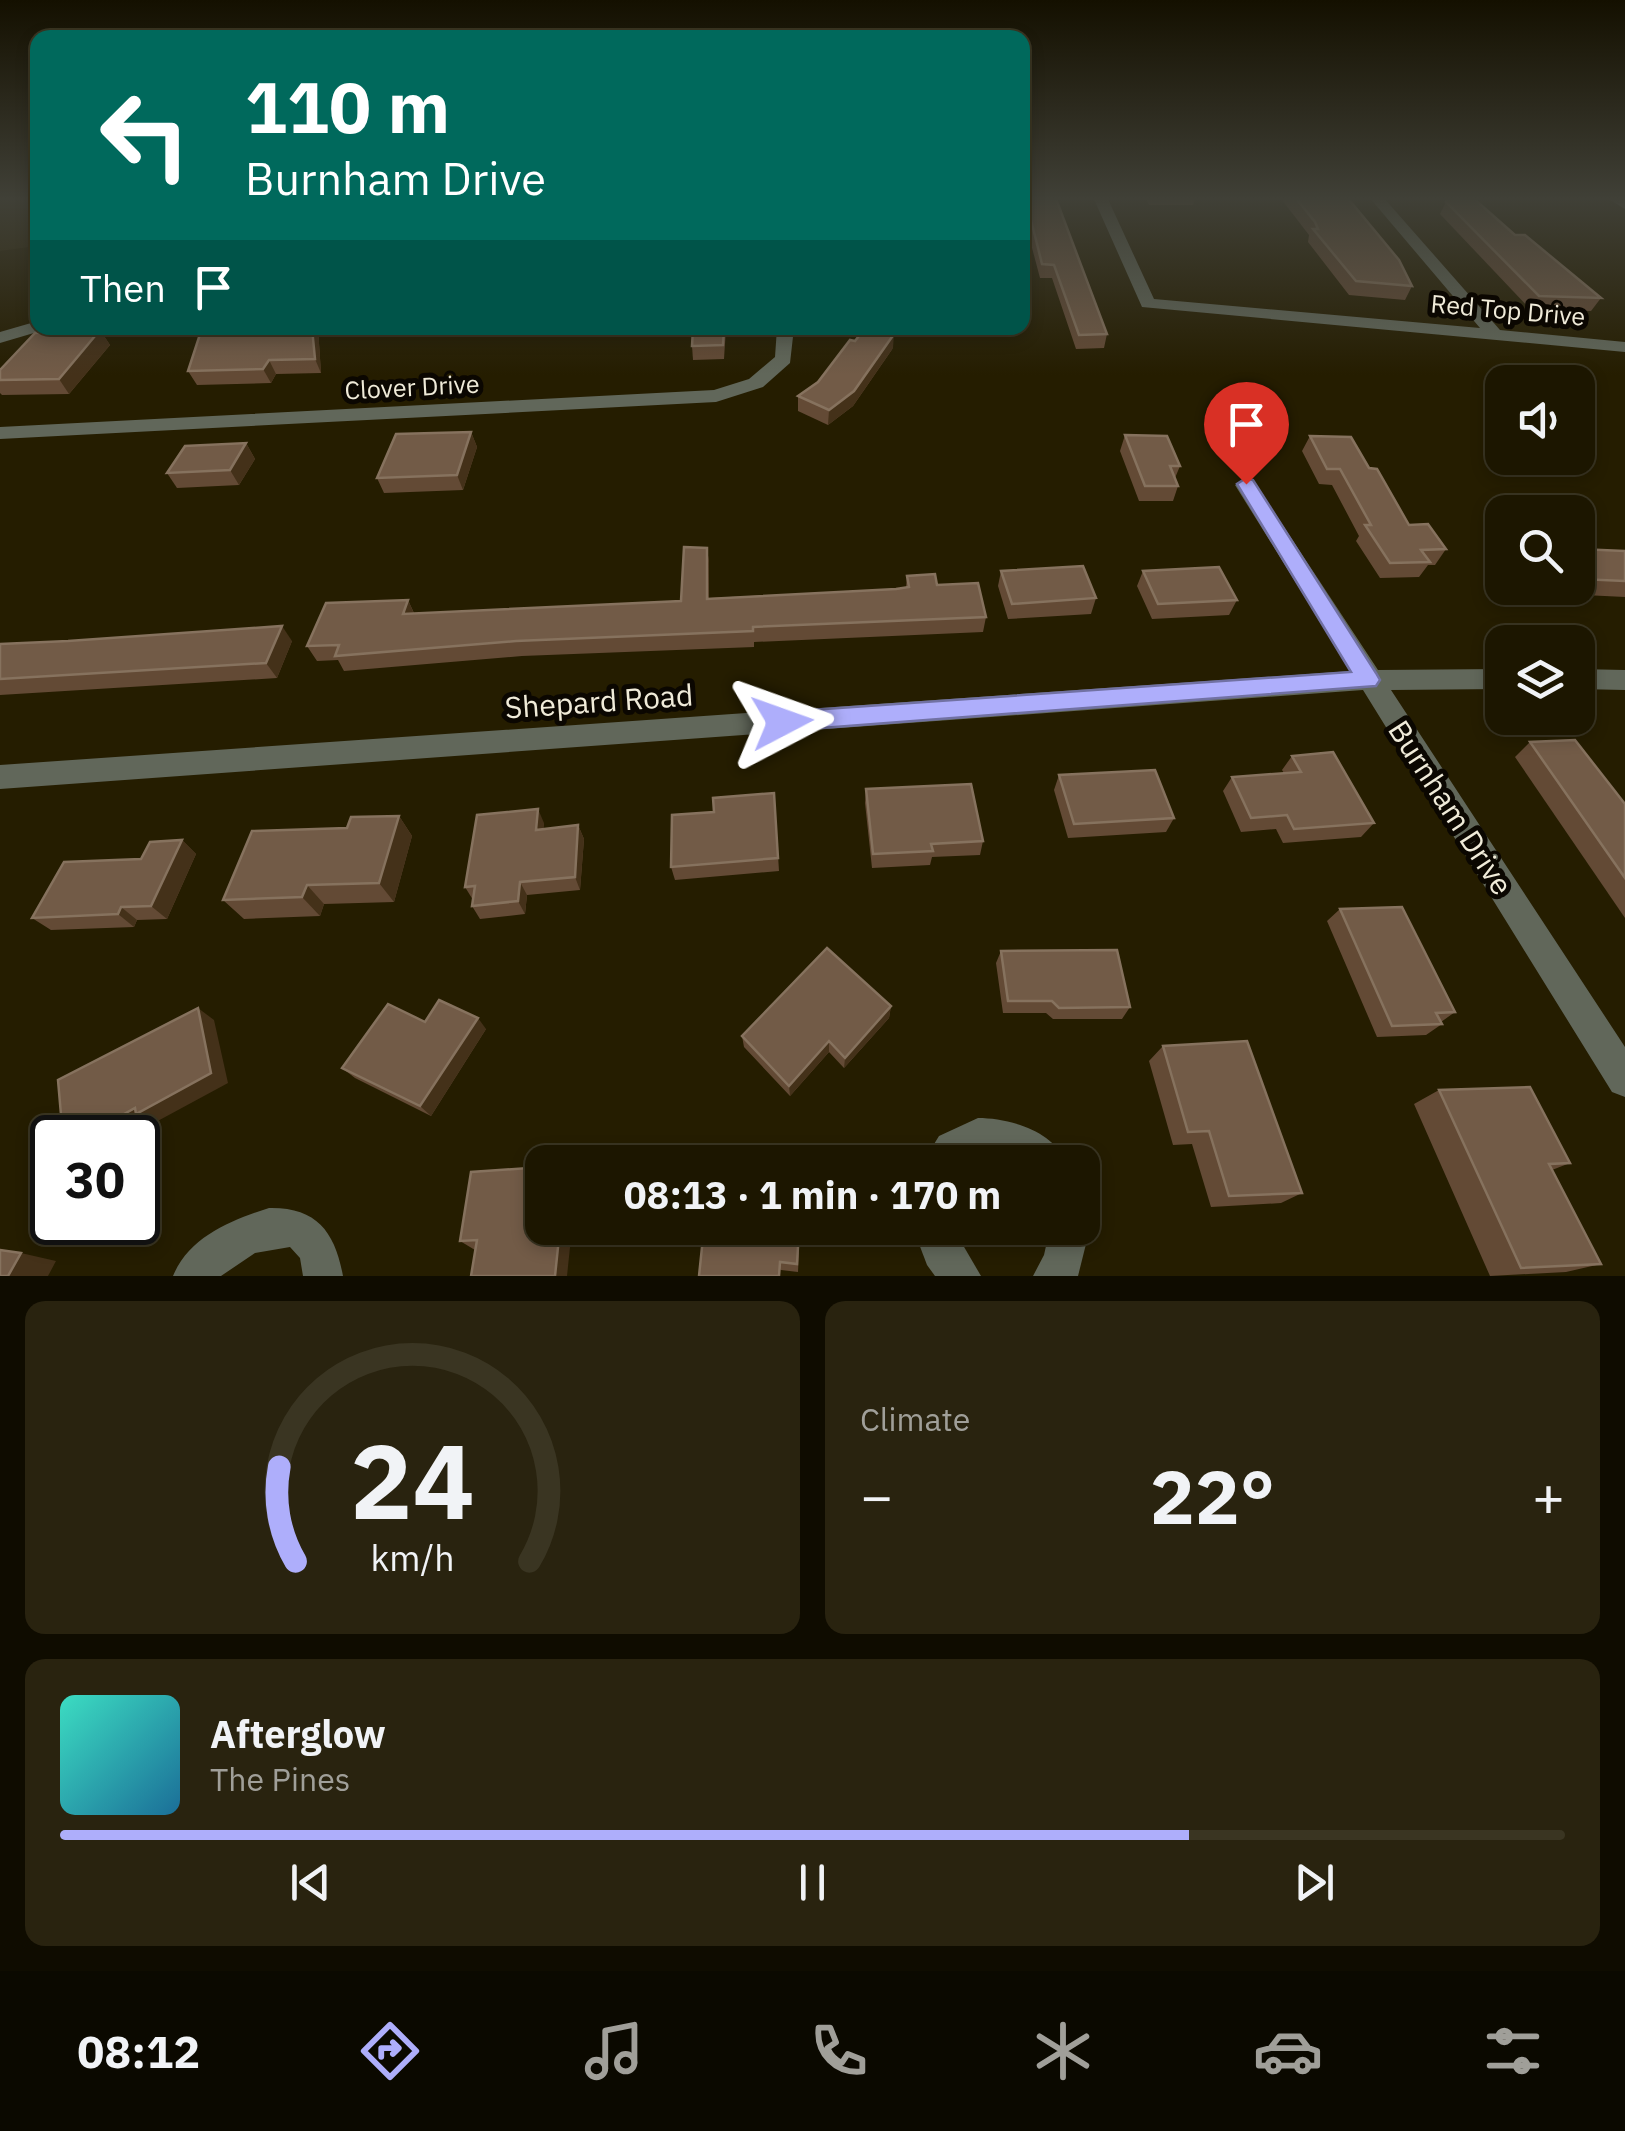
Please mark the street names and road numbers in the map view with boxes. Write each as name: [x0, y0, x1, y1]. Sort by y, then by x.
street label: Red Top Drive: [1429, 286, 1587, 333]
street label: Clover Drive: [344, 366, 480, 407]
street label: Shepard Road: [503, 674, 694, 727]
street label: Burnham Drive: [1380, 712, 1522, 902]

